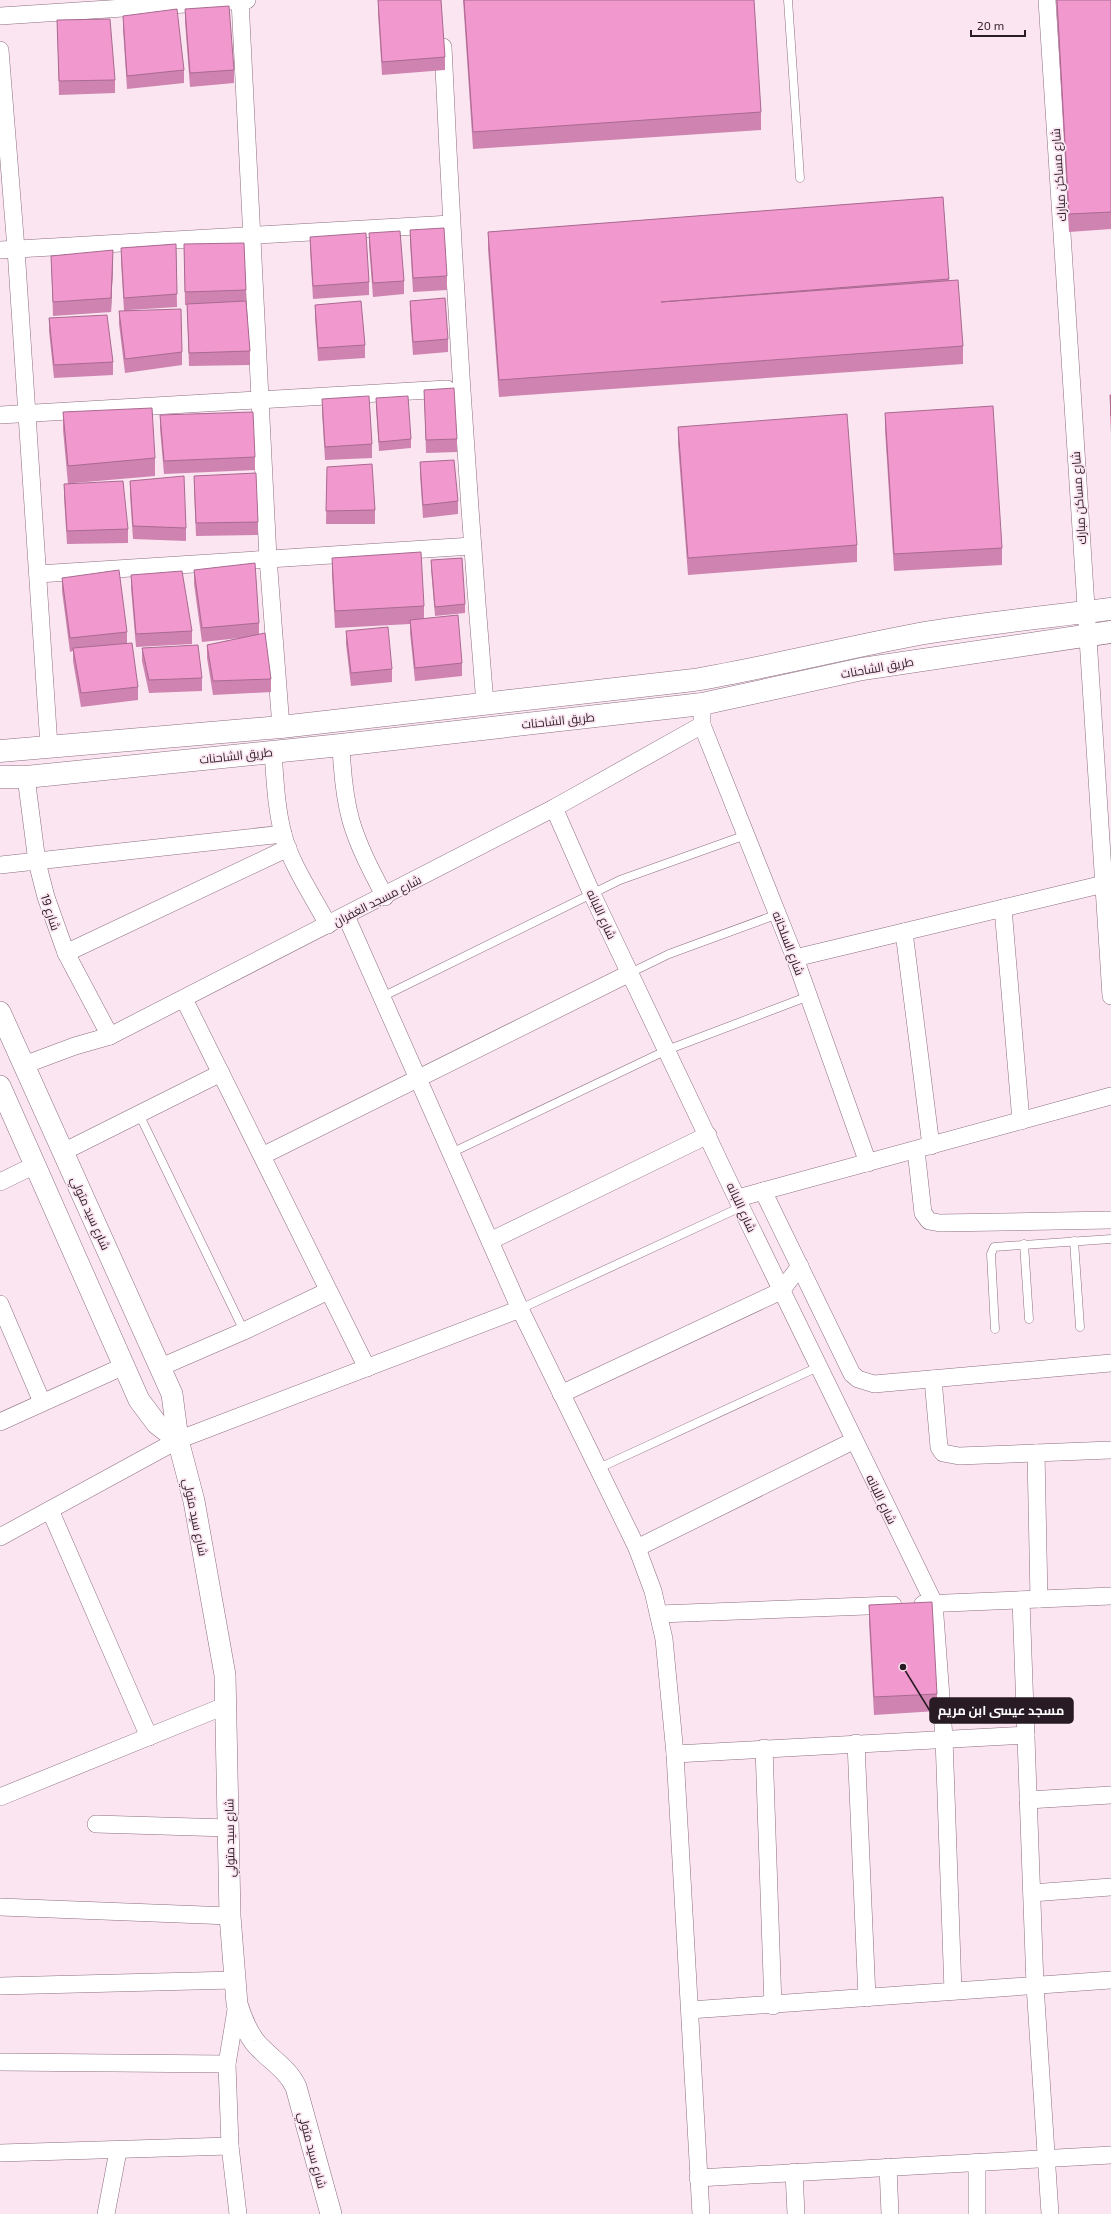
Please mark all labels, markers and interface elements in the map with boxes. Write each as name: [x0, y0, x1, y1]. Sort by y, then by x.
scale bar: [971, 12, 1025, 38]
text: 20 m: [977, 18, 1004, 32]
street label: شارع مساكن مبارك: [1048, 128, 1070, 222]
street label: شارع مساكن مبارك: [1068, 451, 1090, 545]
street label: طريق الشاحنات: [839, 654, 915, 681]
street label: طريق الشاحنات: [521, 709, 596, 732]
street label: طريق الشاحنات: [199, 744, 274, 767]
street label: شارع مسجد الغفران: [331, 872, 424, 930]
street label: شارع اللبانه: [583, 887, 620, 942]
street label: شارع 19: [37, 892, 63, 933]
street label: شارع السلخانه: [769, 909, 808, 978]
street label: شارع سيد متولي: [65, 1174, 113, 1254]
street label: شارع اللبانه: [723, 1180, 760, 1235]
street label: شارع اللبانه: [862, 1472, 900, 1527]
street label: شارع سيد متولي: [177, 1477, 211, 1558]
callout: مسجد عيسى ابن مريم: [930, 1698, 1073, 1723]
text: مسجد عيسى ابن مريم: [938, 1702, 1064, 1720]
street label: شارع سيد متولي: [221, 1798, 241, 1878]
street label: شارع سيد متولي: [292, 2110, 330, 2191]

